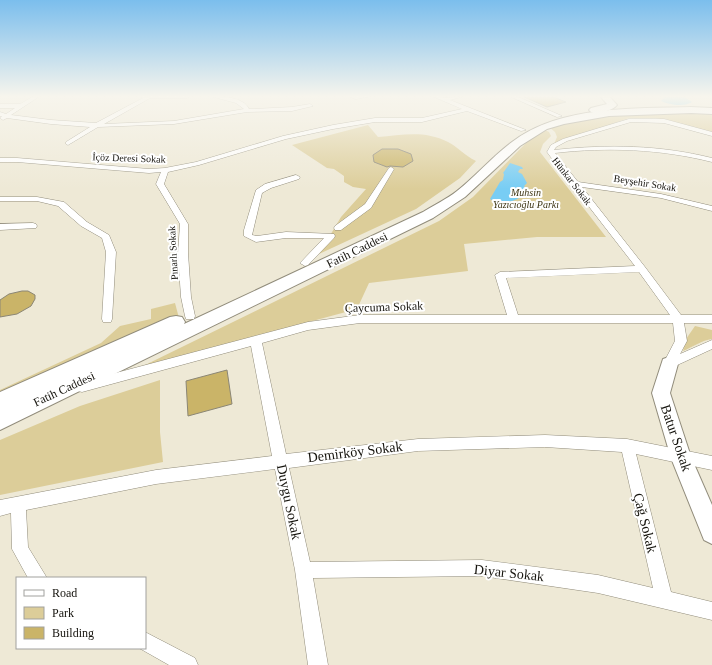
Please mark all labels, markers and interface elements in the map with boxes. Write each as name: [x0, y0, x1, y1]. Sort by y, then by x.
street label: İçöz Deresi Sokak: [92, 151, 166, 165]
street label: Hünkar Sokak: [550, 155, 594, 207]
street label: Beyşehir Sokak: [613, 173, 677, 193]
park label: Muhsin Yazıcıoğlu Parkı: [493, 187, 559, 210]
street label: Pınarlı Sokak: [166, 226, 180, 280]
street label: Fatih Caddesi: [324, 229, 390, 271]
street label: Çaycuma Sokak: [345, 299, 423, 315]
street label: Fatih Caddesi: [31, 368, 98, 409]
street label: Batur Sokak: [658, 403, 694, 473]
street label: Demirköy Sokak: [307, 439, 403, 465]
street label: Duygu Sokak: [274, 463, 304, 541]
street label: Çağ Sokak: [630, 492, 660, 554]
street label: Diyar Sokak: [473, 562, 545, 584]
legend: [16, 577, 146, 649]
text: Road: [52, 586, 77, 600]
text: Park: [52, 606, 74, 620]
text: Building: [52, 626, 94, 640]

